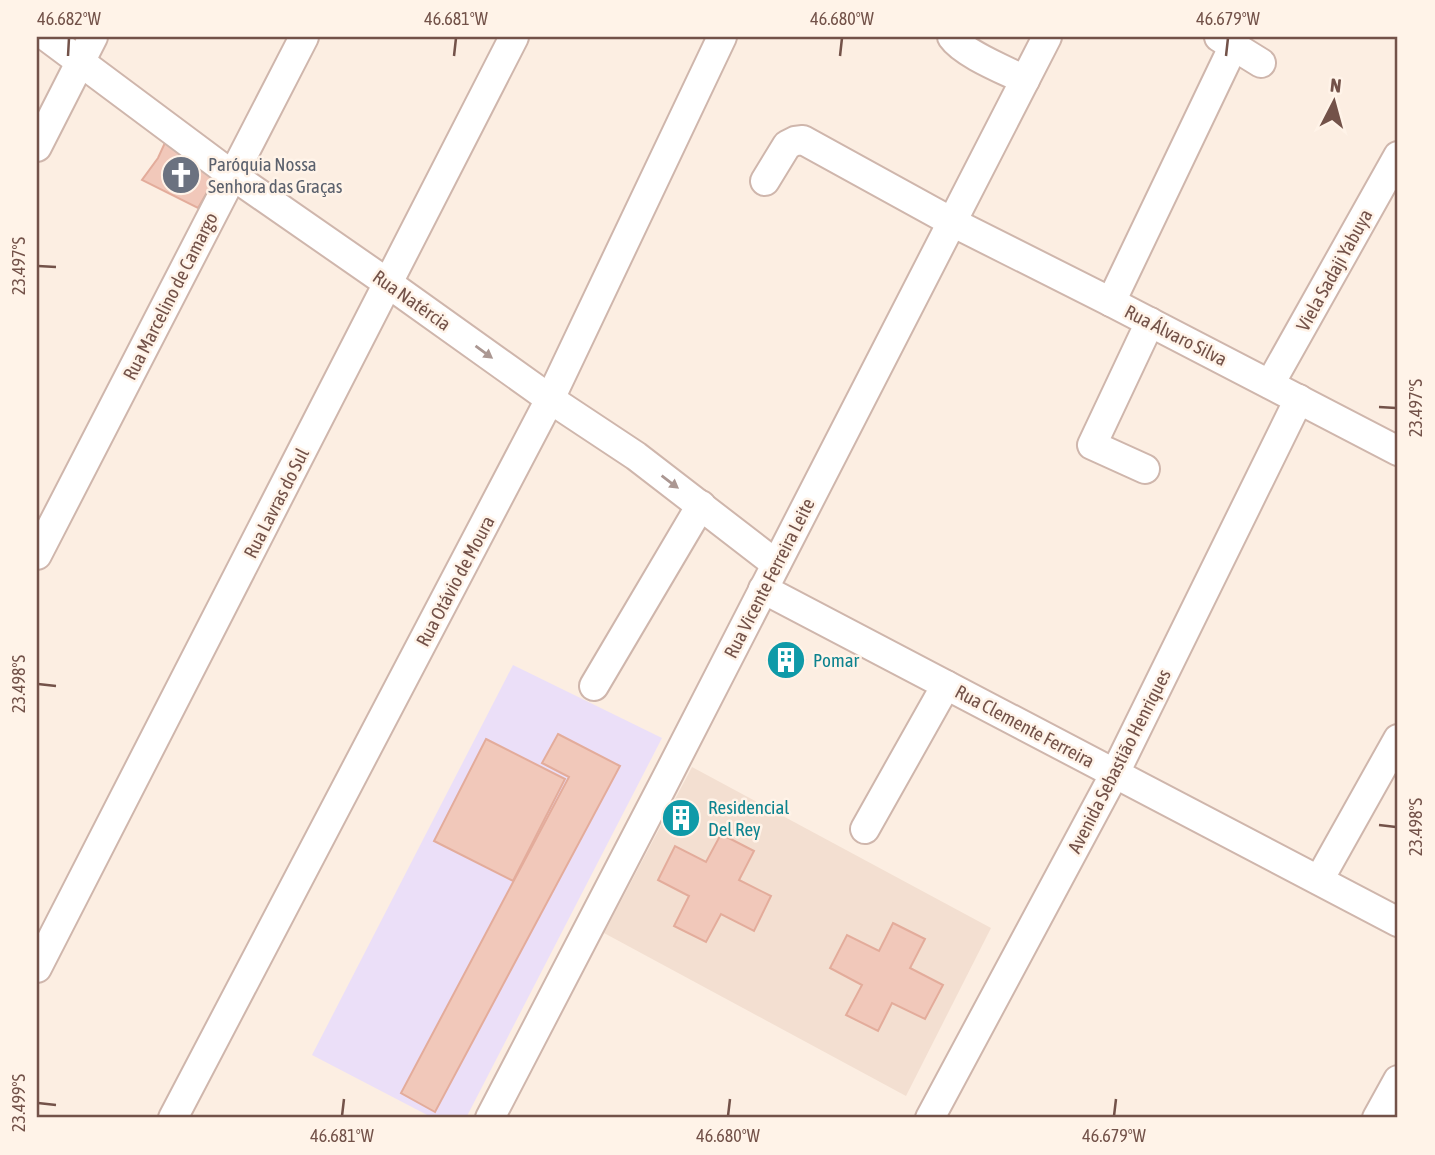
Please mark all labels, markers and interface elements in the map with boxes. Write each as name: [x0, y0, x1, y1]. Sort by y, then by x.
text: 46.682°W: [37, 8, 101, 29]
text: 46.681°W: [424, 8, 488, 29]
text: 46.680°W: [810, 8, 874, 29]
text: 46.679°W: [1196, 8, 1260, 29]
north arrow: [1298, 66, 1368, 136]
text: N: [1329, 74, 1343, 97]
place label: Paróquia Nossa Senhora das Graças: [208, 153, 343, 197]
church icon: Paróquia Nossa Senhora das Graças: [160, 154, 202, 196]
street label: Viela Sadaji Yabuya: [1292, 205, 1376, 335]
street label: Rua Marcelino de Camargo: [118, 209, 222, 383]
text: 23.497°S: [8, 237, 29, 295]
street label: Rua Natércia: [369, 265, 455, 335]
street label: Rua Álvaro Silva: [1121, 300, 1231, 370]
one-way arrow: [475, 345, 493, 359]
text: 23.497°S: [1405, 379, 1426, 437]
street label: Rua Lavras do Sul: [239, 444, 313, 562]
one-way arrow: [661, 474, 679, 489]
street label: Rua Vicente Ferreira Leite: [719, 495, 819, 661]
street label: Rua Otávio de Moura: [411, 512, 499, 650]
building icon: Pomar: [765, 639, 807, 681]
place label: Pomar: [813, 649, 860, 671]
text: 23.498°S: [8, 655, 29, 713]
street label: Avenida Sebastião Henriques: [1063, 665, 1175, 857]
street label: Rua Clemente Ferreira: [952, 680, 1098, 772]
place label: Residencial Del Rey: [708, 796, 789, 840]
building icon: Residencial Del Rey: [660, 797, 702, 839]
text: 23.498°S: [1405, 798, 1426, 856]
text: 23.499°S: [8, 1074, 29, 1132]
text: 46.681°W: [310, 1125, 374, 1146]
text: 46.680°W: [696, 1125, 760, 1146]
text: 46.679°W: [1082, 1125, 1146, 1146]

